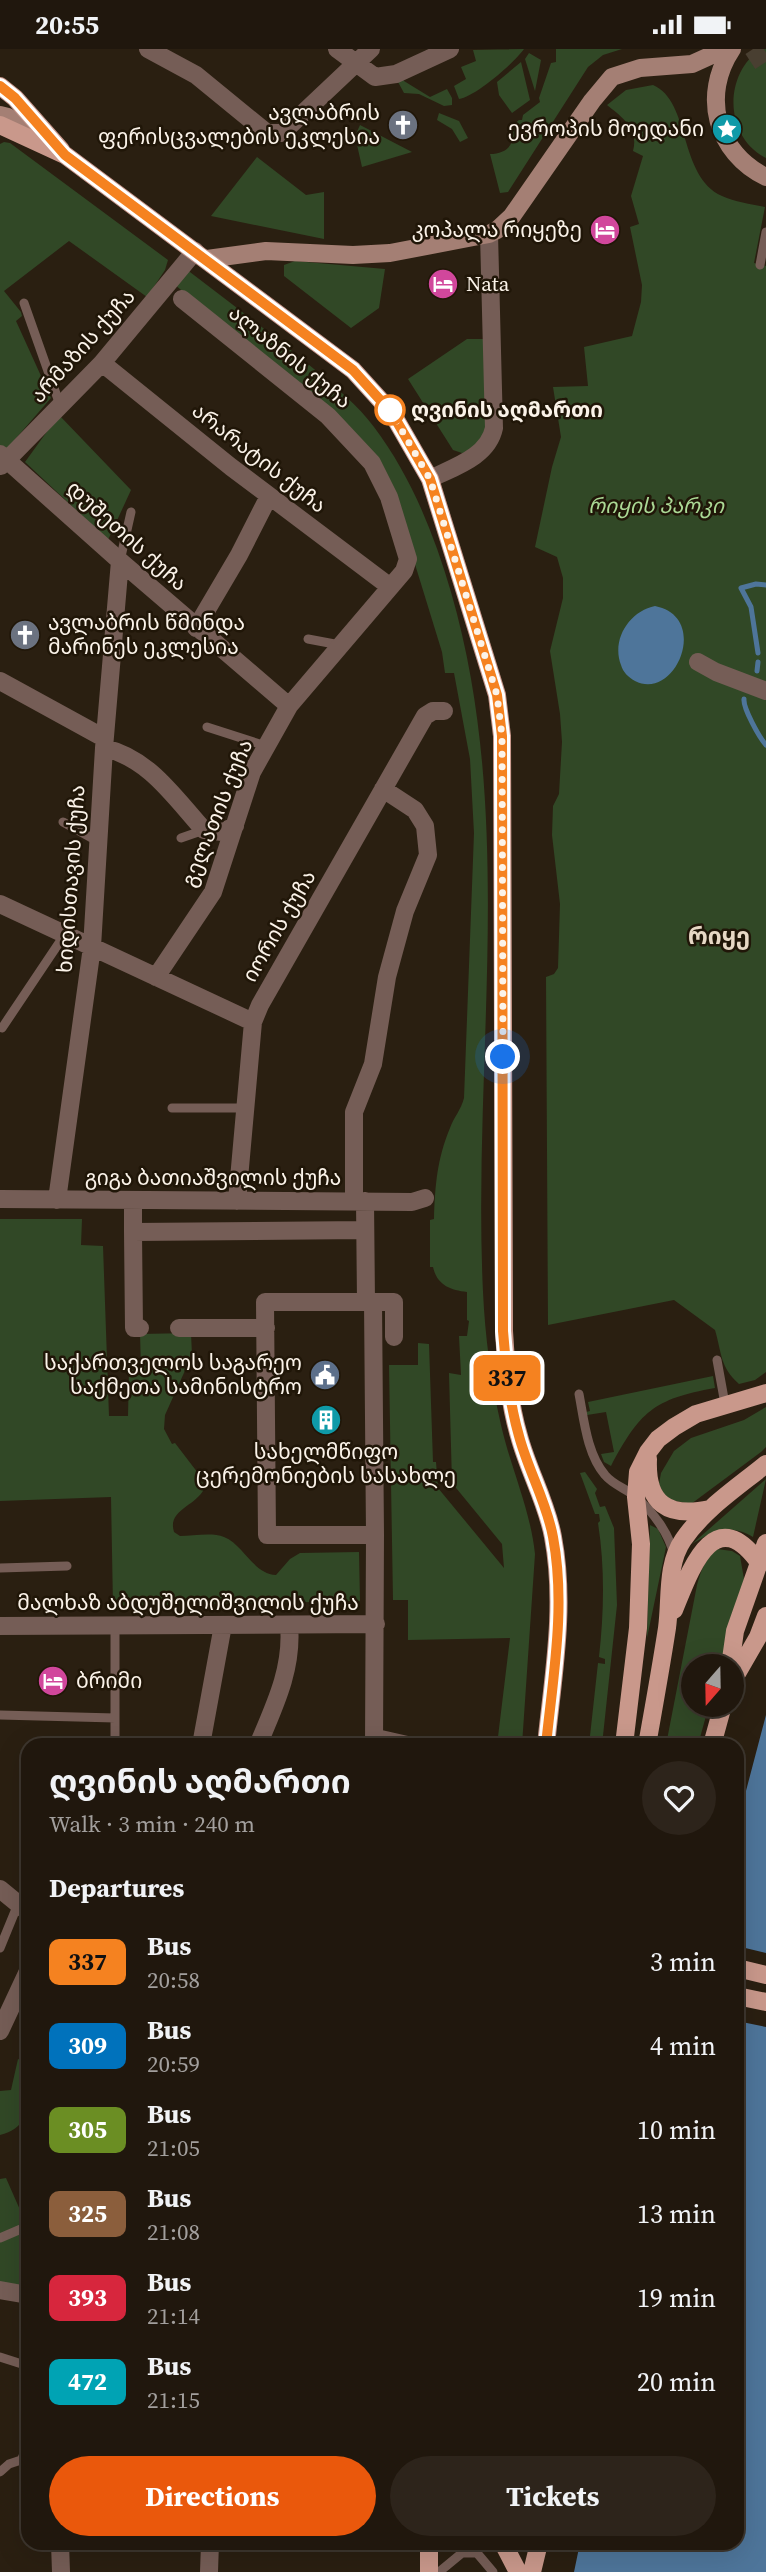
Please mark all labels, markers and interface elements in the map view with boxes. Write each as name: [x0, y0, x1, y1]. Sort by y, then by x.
text: 20:55: [35, 7, 99, 43]
place label: ავლაბრის ფერისცვალების ეკლესია: [98, 98, 380, 151]
church icon: ავლაბრის ფერისცვალების ეკლესია: [386, 108, 420, 142]
place icon: ევროპის მოედანი: [710, 112, 744, 146]
place label: ევროპის მოედანი: [508, 114, 704, 143]
hotel icon: კოპალა რიყეზე: [588, 213, 622, 247]
place label: კოპალა რიყეზე: [412, 215, 582, 244]
hotel icon: Nata: [426, 267, 460, 301]
place label: Nata: [466, 269, 510, 298]
street label: არმაზის ქუჩა: [24, 282, 142, 409]
street label: ალაზნის ქუჩა: [223, 298, 358, 415]
marker: ღვინის აღმართი: [375, 395, 405, 425]
place label: ღვინის აღმართი: [411, 395, 603, 424]
street label: არარატის ქუჩა: [186, 396, 333, 519]
street label: დუშეთის ქუჩა: [61, 474, 194, 598]
park label: რიყის პარკი: [588, 491, 725, 520]
place label: ავლაბრის წმინდა მარინეს ეკლესია: [48, 608, 245, 661]
church icon: ავლაბრის წმინდა მარინეს ეკლესია: [8, 618, 42, 652]
street label: გელათის ქუჩა: [174, 735, 259, 891]
street label: ხიდისთავის ქუჩა: [49, 784, 92, 974]
street label: იორის ქუჩა: [235, 865, 322, 987]
district label: რიყე: [688, 920, 750, 952]
your location: [485, 1039, 520, 1074]
street label: გიგა ბათიაშვილის ქუჩა: [85, 1163, 341, 1192]
place label: საქართველოს საგარეო საქმეთა სამინისტრო: [44, 1348, 302, 1401]
line badge: 337: [467, 1355, 547, 1401]
public building icon: საქართველოს საგარეო საქმეთა სამინისტრო: [308, 1358, 342, 1392]
text: 337: [487, 1361, 527, 1394]
building icon: სახელმწიფო ცერემონიების სასახლე: [309, 1403, 343, 1437]
place label: სახელმწიფო ცერემონიების სასახლე: [196, 1437, 456, 1490]
street label: მალხაზ აბდუშელიშვილის ქუჩა: [17, 1588, 359, 1617]
north arrow: [681, 1654, 744, 1717]
map controls: [681, 1654, 744, 1717]
hotel icon: ბრიმი: [36, 1664, 70, 1698]
place label: ბრიმი: [76, 1666, 142, 1695]
text: ღვინის აღმართი: [49, 1759, 351, 1804]
button: heart: [642, 1761, 716, 1835]
text: Walk · 3 min · 240 m: [49, 1808, 255, 1840]
text: Departures: [49, 1870, 184, 1906]
text: Bus: [147, 1928, 191, 1964]
text: 3 min: [650, 1944, 716, 1980]
text: 337: [68, 1945, 107, 1978]
text: 20:58: [147, 1964, 200, 1996]
text: Bus: [147, 2012, 191, 2048]
text: 4 min: [650, 2028, 716, 2064]
text: 309: [68, 2029, 107, 2062]
text: 20:59: [147, 2048, 200, 2080]
text: Bus: [147, 2096, 191, 2132]
text: 10 min: [637, 2112, 716, 2148]
text: 305: [68, 2113, 107, 2146]
text: 21:05: [147, 2132, 200, 2164]
text: Bus: [147, 2180, 191, 2216]
text: 13 min: [637, 2196, 716, 2232]
text: 325: [68, 2197, 107, 2230]
text: 21:08: [147, 2216, 200, 2248]
text: Bus: [147, 2264, 191, 2300]
text: 19 min: [637, 2280, 716, 2316]
text: 393: [68, 2281, 107, 2314]
text: 21:14: [147, 2300, 200, 2332]
text: Bus: [147, 2348, 191, 2384]
text: 20 min: [637, 2364, 716, 2400]
text: 472: [68, 2365, 107, 2398]
text: 21:15: [147, 2384, 200, 2416]
button: Directions: [49, 2456, 376, 2536]
button: Tickets: [390, 2456, 716, 2536]

